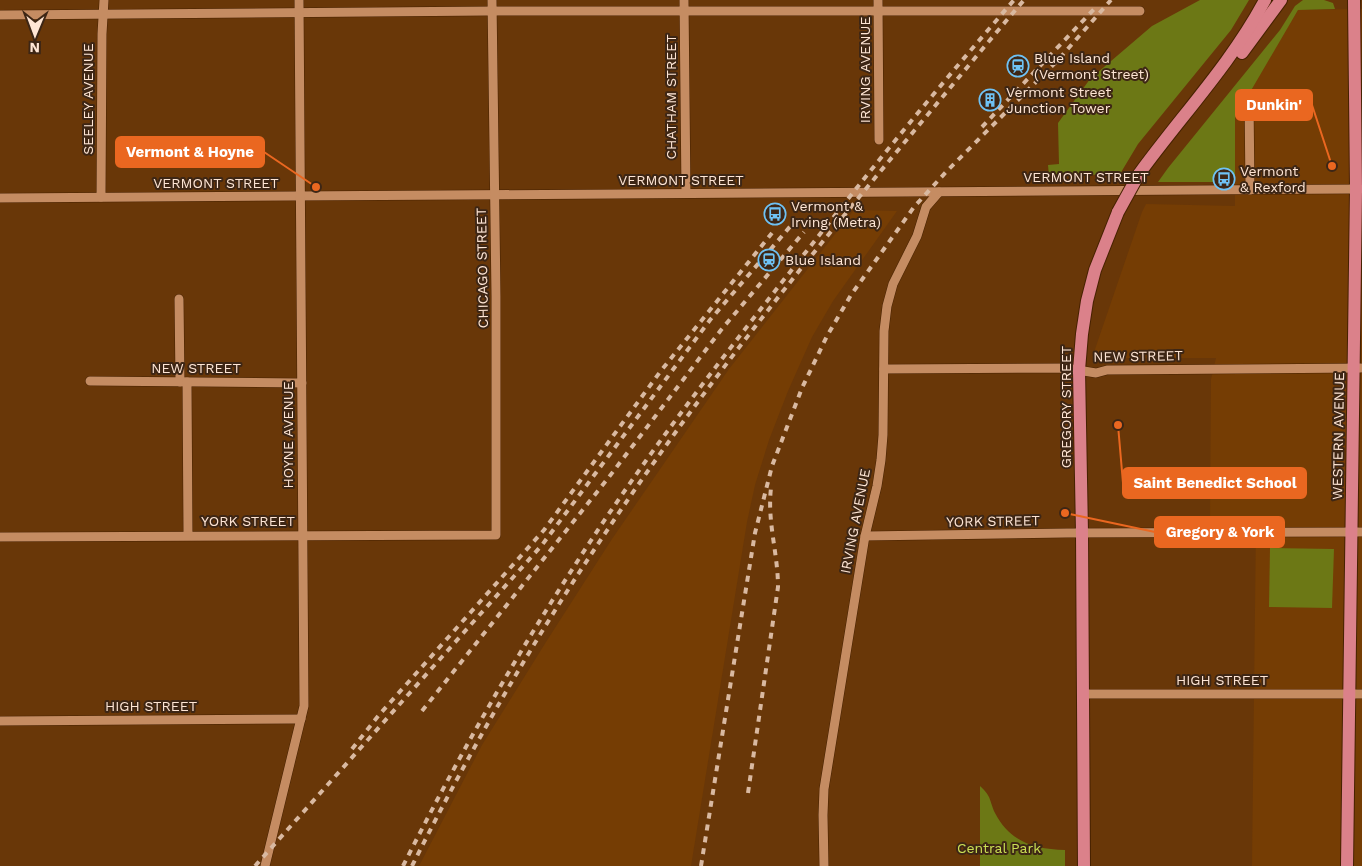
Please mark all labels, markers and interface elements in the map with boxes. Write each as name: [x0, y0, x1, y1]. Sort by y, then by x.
north arrow: [10, 10, 60, 60]
street label: IRVING AVENUE: [857, 17, 873, 123]
street label: CHATHAM STREET: [663, 34, 679, 160]
text: N: [29, 40, 40, 56]
street label: SEELEY AVENUE: [80, 43, 96, 155]
place label: Blue Island (Vermont Street): [1034, 50, 1149, 82]
station icon: Blue Island (Vermont Street): [1006, 54, 1030, 78]
place label: Vermont Street Junction Tower: [1006, 84, 1111, 116]
building icon: Vermont Street Junction Tower: [978, 88, 1002, 112]
callout: Dunkin': [1236, 90, 1312, 120]
text: Dunkin': [1246, 96, 1302, 114]
callout: Vermont & Hoyne: [116, 137, 264, 167]
text: Vermont & Hoyne: [126, 143, 254, 161]
place label: Vermont & Rexford: [1240, 163, 1306, 195]
bus stop icon: Vermont & Rexford: [1212, 167, 1236, 191]
street label: VERMONT STREET: [1023, 169, 1149, 185]
street label: VERMONT STREET: [618, 172, 744, 188]
street label: VERMONT STREET: [153, 175, 279, 191]
place label: Vermont & Irving (Metra): [791, 198, 881, 230]
bus stop icon: Vermont & Irving (Metra): [763, 202, 787, 226]
street label: CHICAGO STREET: [473, 207, 491, 328]
station icon: Blue Island: [757, 248, 781, 272]
place label: Blue Island: [785, 252, 861, 268]
street label: GREGORY STREET: [1058, 345, 1074, 468]
street label: NEW STREET: [1093, 347, 1184, 365]
street label: NEW STREET: [151, 360, 241, 376]
street label: WESTERN AVENUE: [1329, 372, 1347, 500]
street label: HOYNE AVENUE: [280, 381, 296, 489]
street label: IRVING AVENUE: [837, 467, 873, 575]
callout: Saint Benedict School: [1123, 468, 1306, 498]
text: Saint Benedict School: [1133, 474, 1297, 492]
street label: YORK STREET: [946, 512, 1041, 530]
street label: YORK STREET: [201, 513, 296, 529]
callout: Gregory & York: [1155, 517, 1284, 547]
text: Gregory & York: [1166, 523, 1275, 541]
street label: HIGH STREET: [1176, 672, 1269, 688]
street label: HIGH STREET: [105, 698, 198, 714]
park label: Central Park: [957, 840, 1041, 856]

